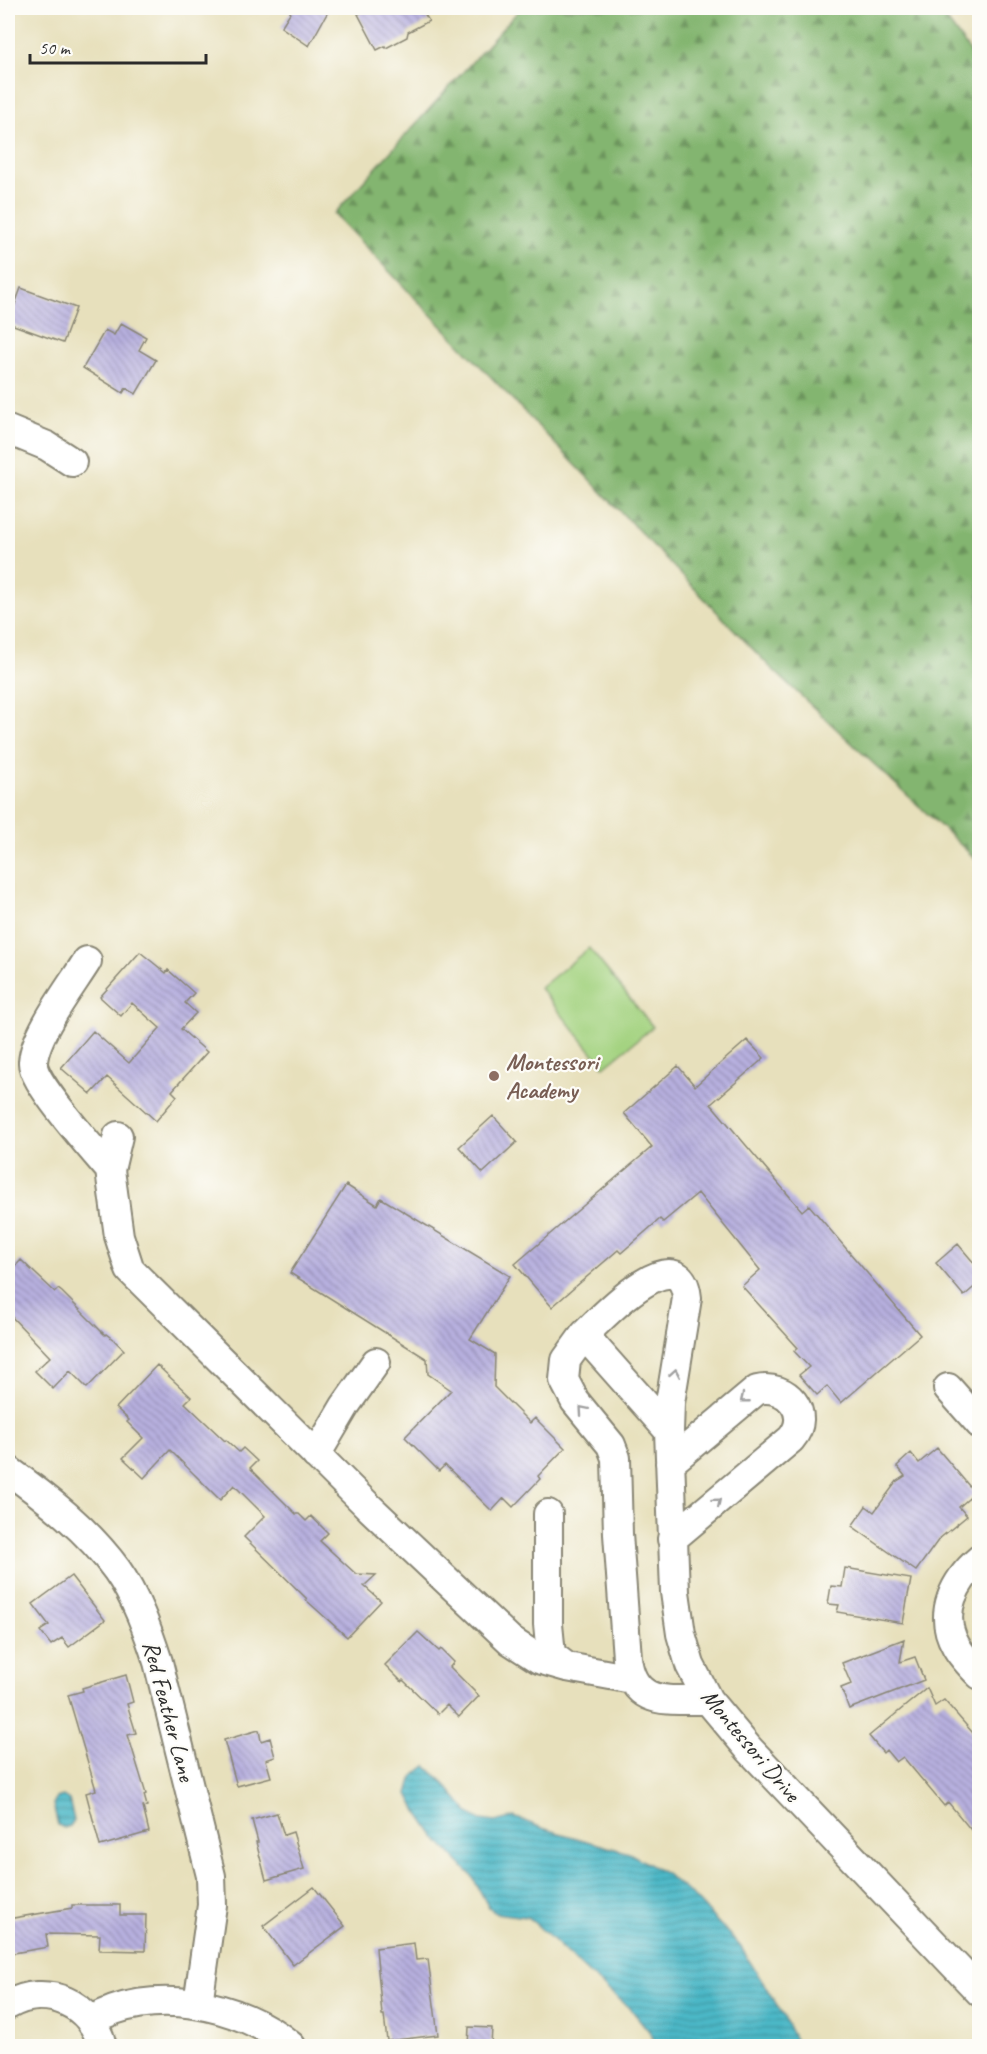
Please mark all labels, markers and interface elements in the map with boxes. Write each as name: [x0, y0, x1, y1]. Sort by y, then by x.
scale bar: [30, 27, 206, 65]
text: 50 m: [39, 37, 72, 59]
place label: Montessori Academy: [506, 1047, 601, 1105]
marker: Montessori Academy: [487, 1069, 501, 1083]
one-way arrow: [668, 1368, 681, 1378]
one-way arrow: [740, 1392, 751, 1403]
one-way arrow: [579, 1406, 590, 1417]
one-way arrow: [710, 1498, 721, 1509]
street label: Red Feather Lane: [136, 1638, 203, 1786]
street label: Montessori Drive: [695, 1682, 809, 1809]

